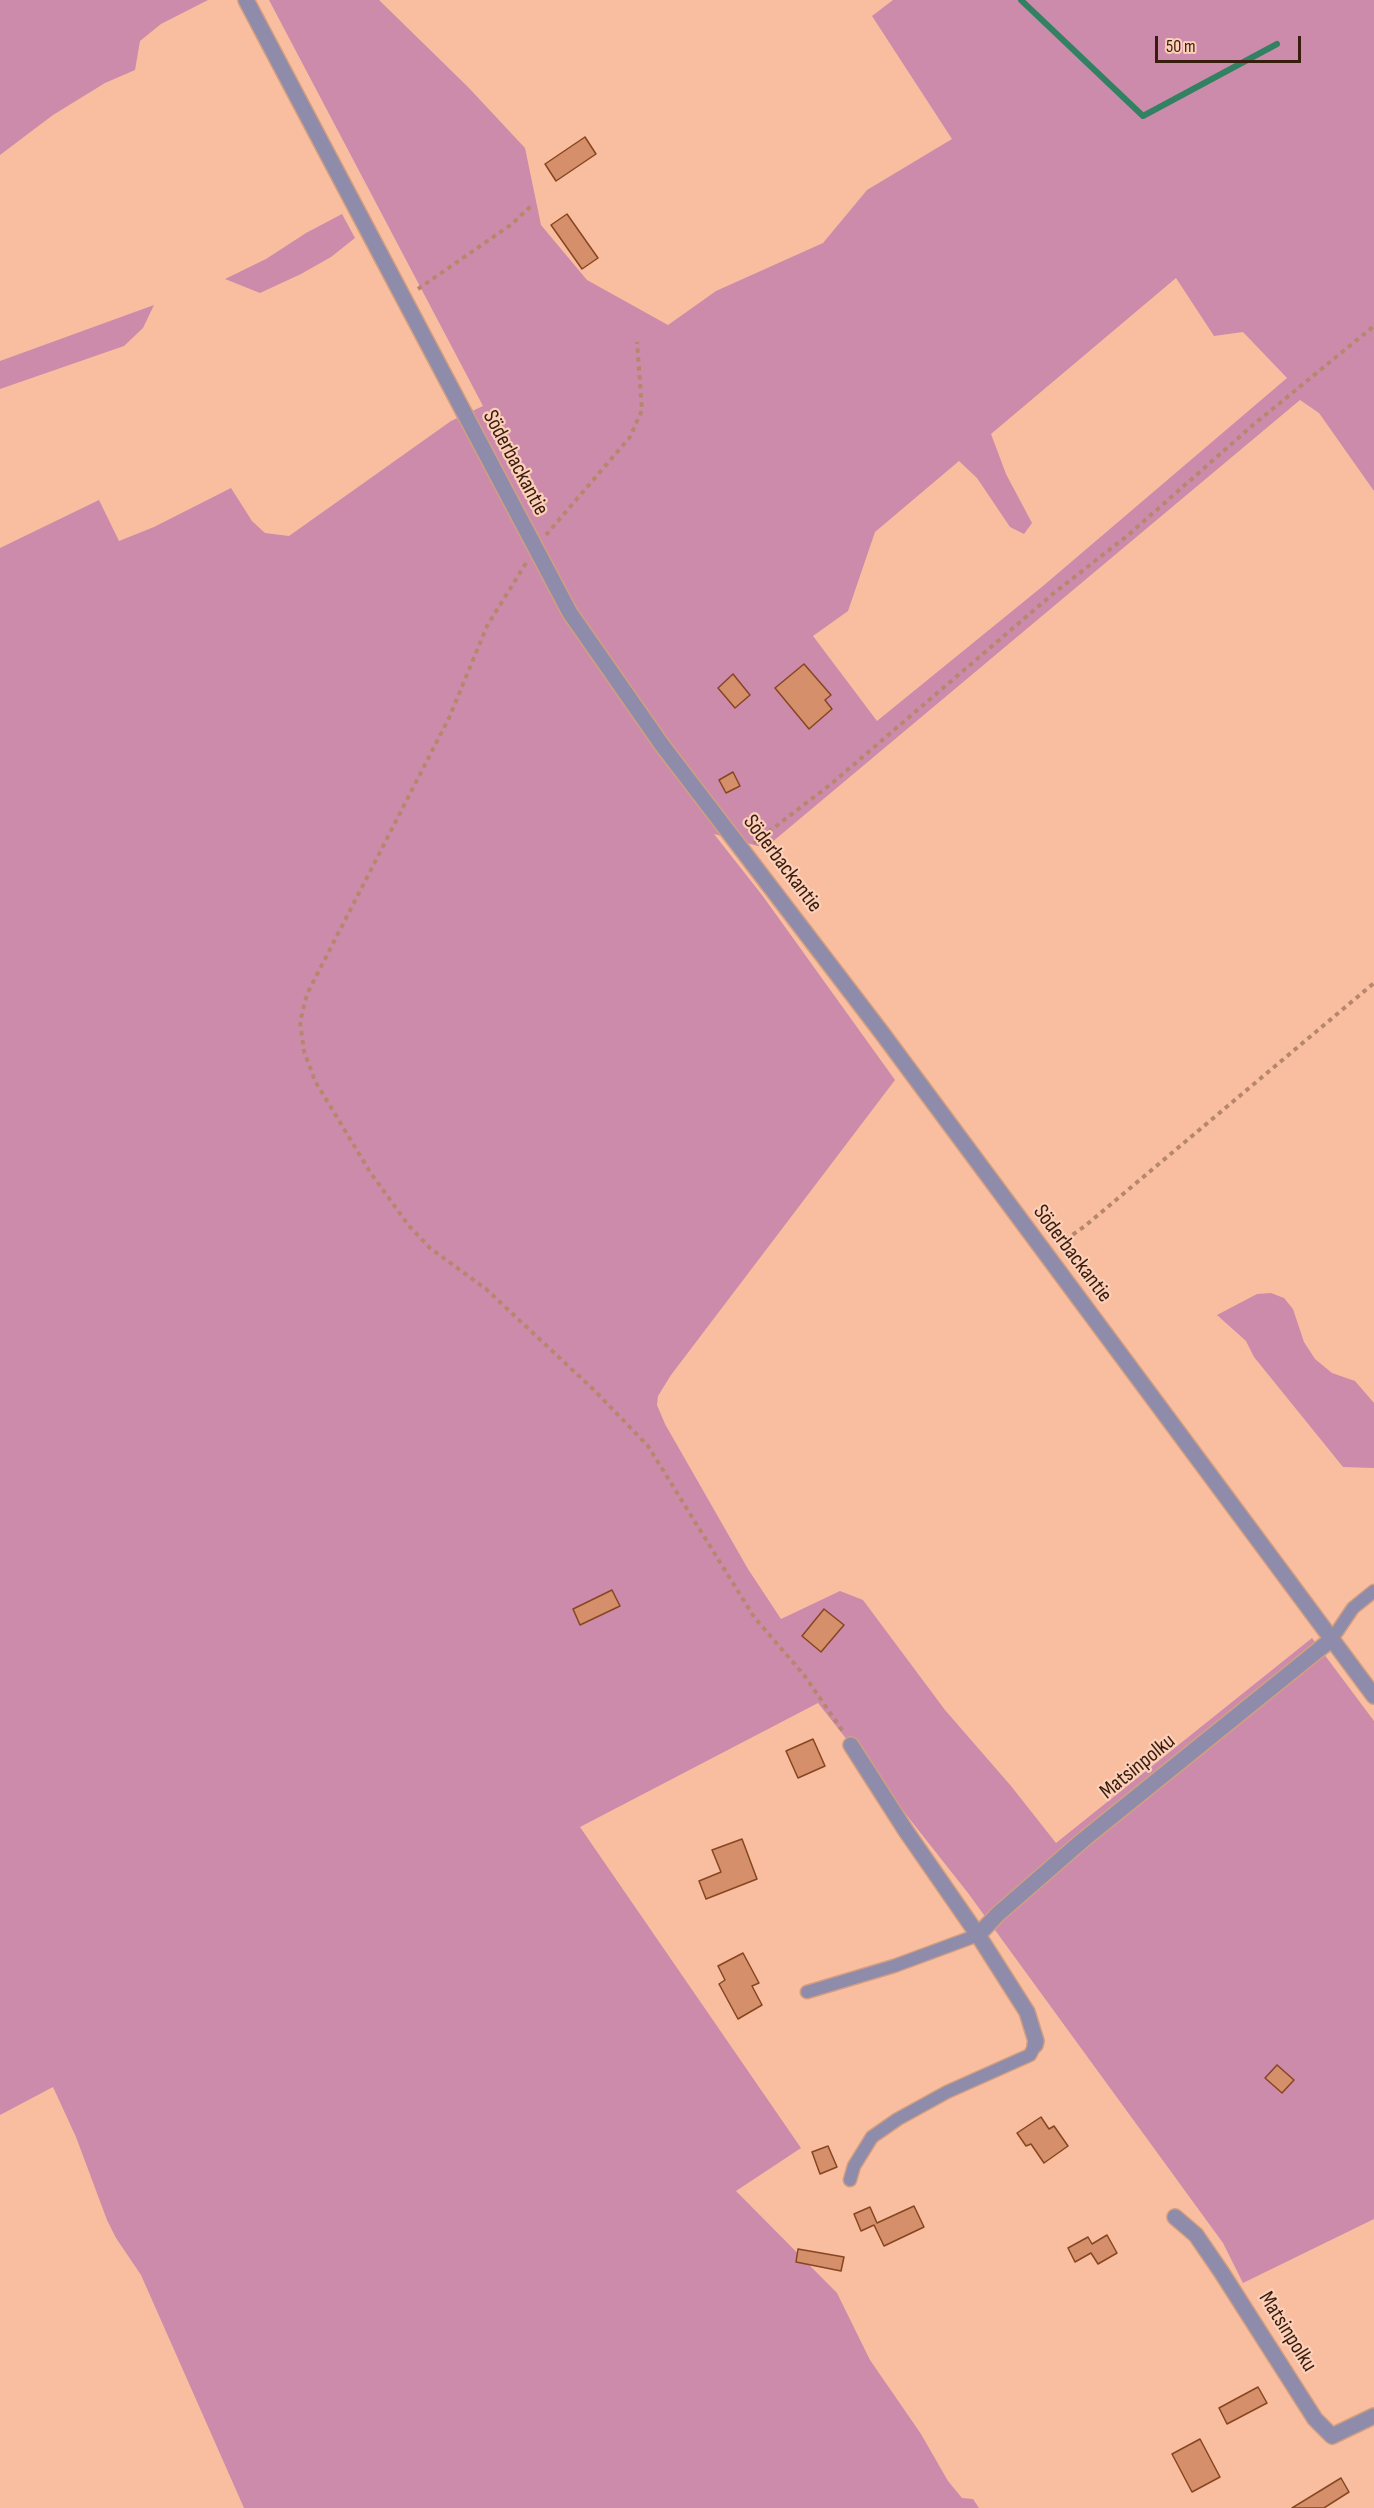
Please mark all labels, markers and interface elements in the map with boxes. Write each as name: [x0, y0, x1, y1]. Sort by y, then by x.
scale bar: [1158, 24, 1304, 62]
text: 50 m: [1166, 36, 1196, 57]
street label: Söderbackantie: [476, 406, 554, 520]
street label: Söderbackantie: [737, 810, 827, 918]
street label: Söderbackantie: [1027, 1200, 1117, 1308]
street label: Matsinpolku: [1095, 1729, 1181, 1805]
street label: Matsinpolku: [1252, 2287, 1322, 2377]

